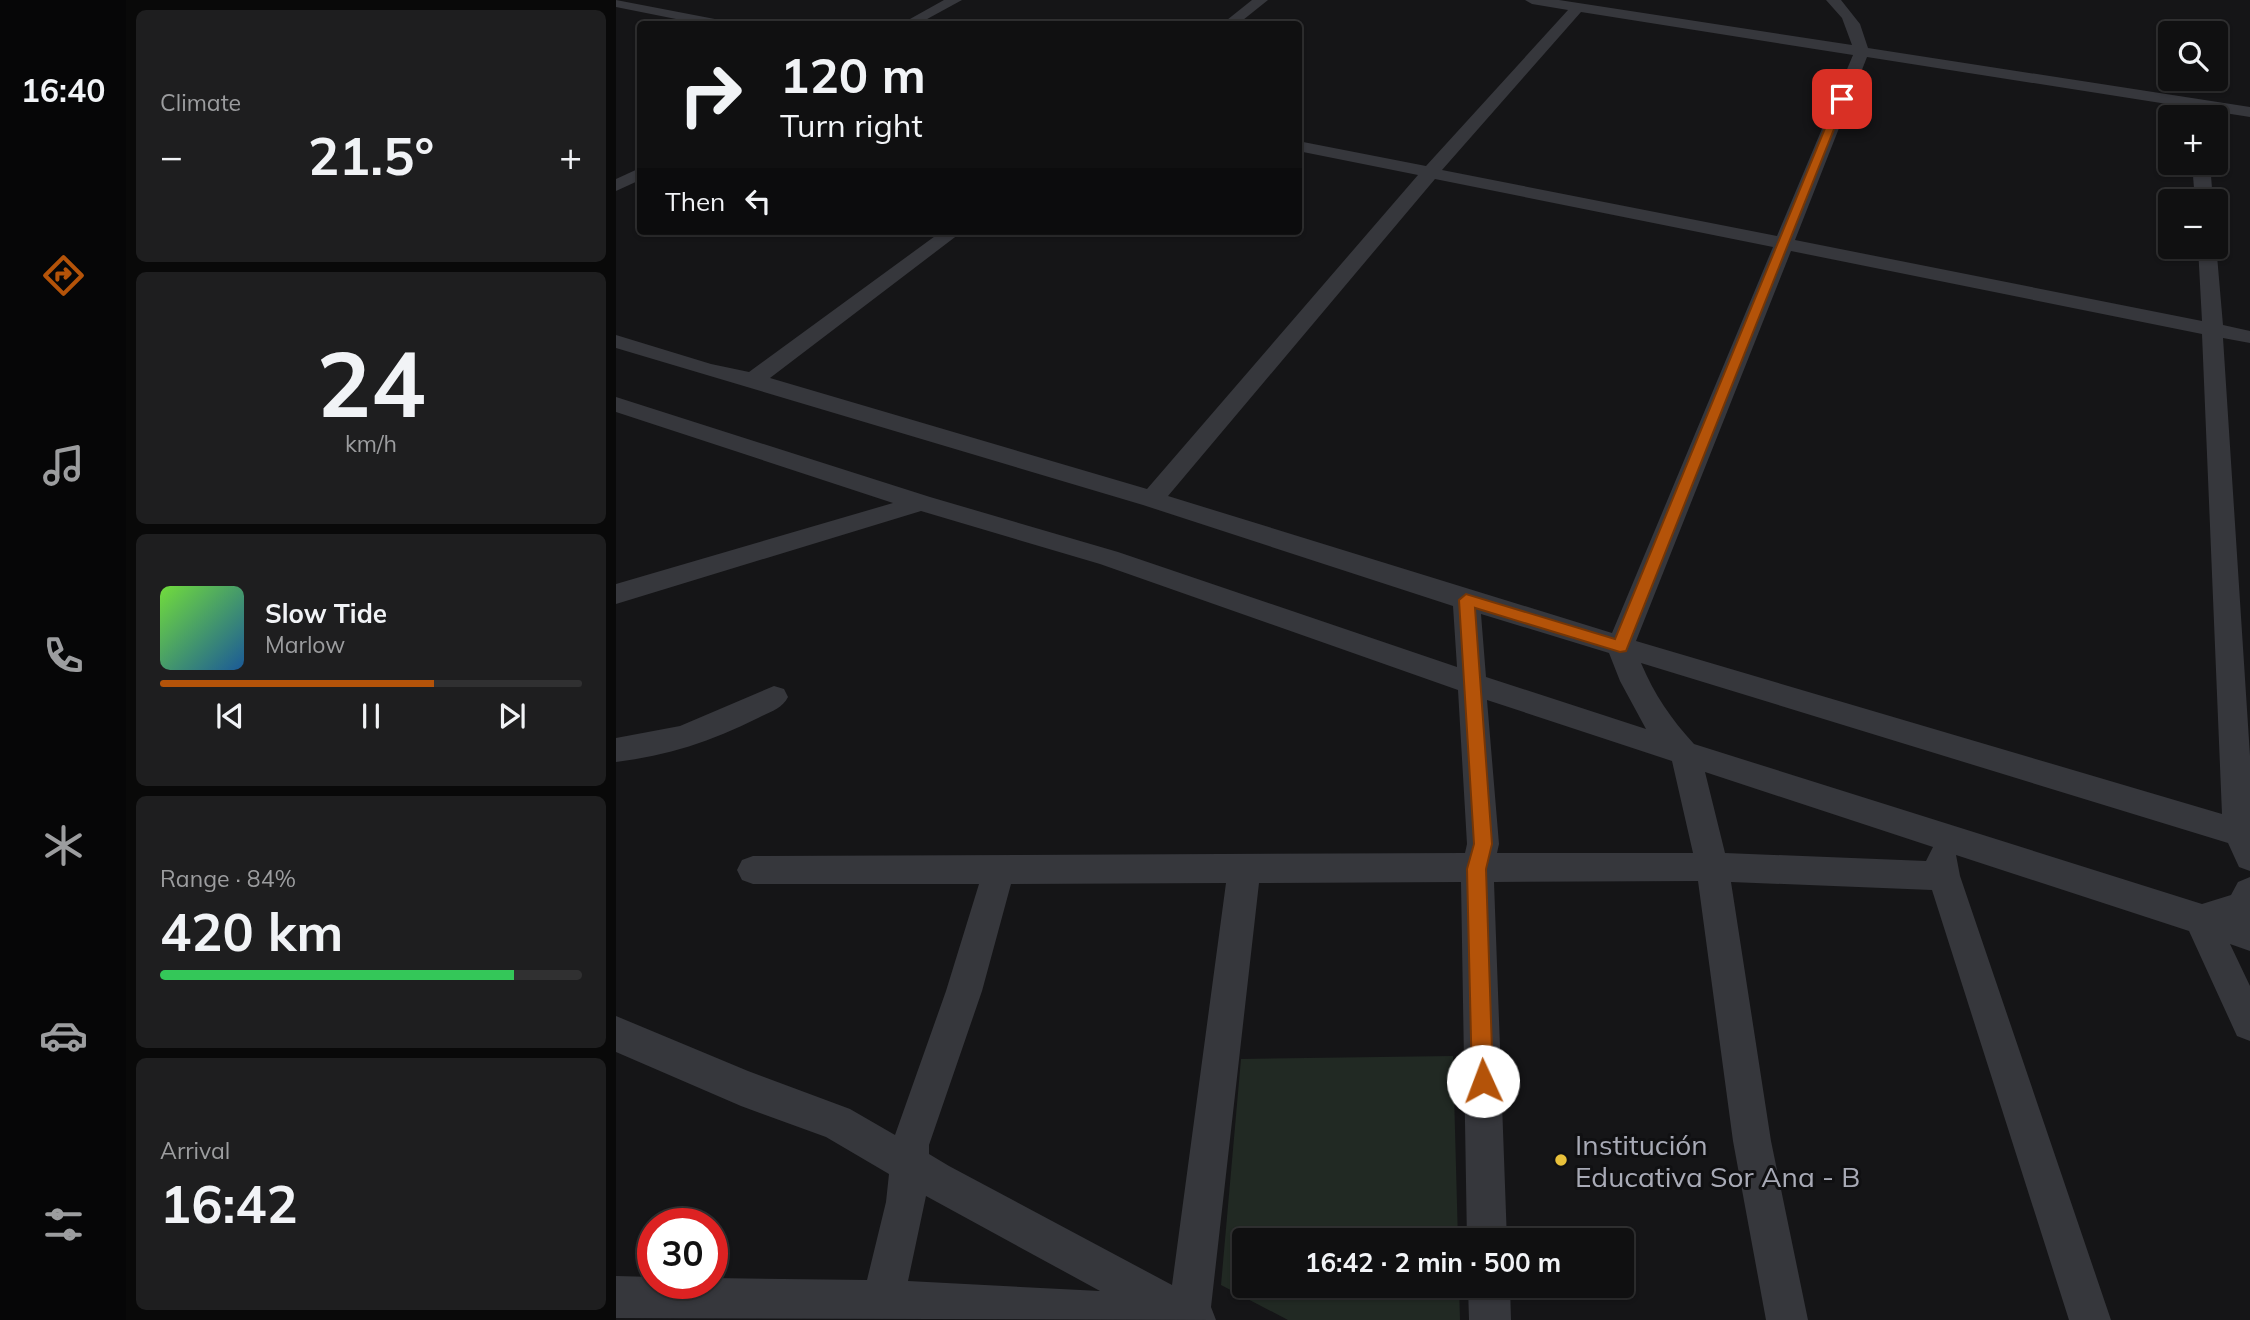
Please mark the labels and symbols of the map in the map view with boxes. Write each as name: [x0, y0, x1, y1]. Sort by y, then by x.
pin: [1812, 69, 1872, 129]
position arrow: [1446, 1044, 1520, 1118]
place label: Institución Educativa Sor Ana - B: [1575, 1127, 1860, 1194]
marker: Institución Educativa Sor Ana - B: [1553, 1152, 1569, 1168]
speed limit sign: 30: [637, 1208, 728, 1299]

